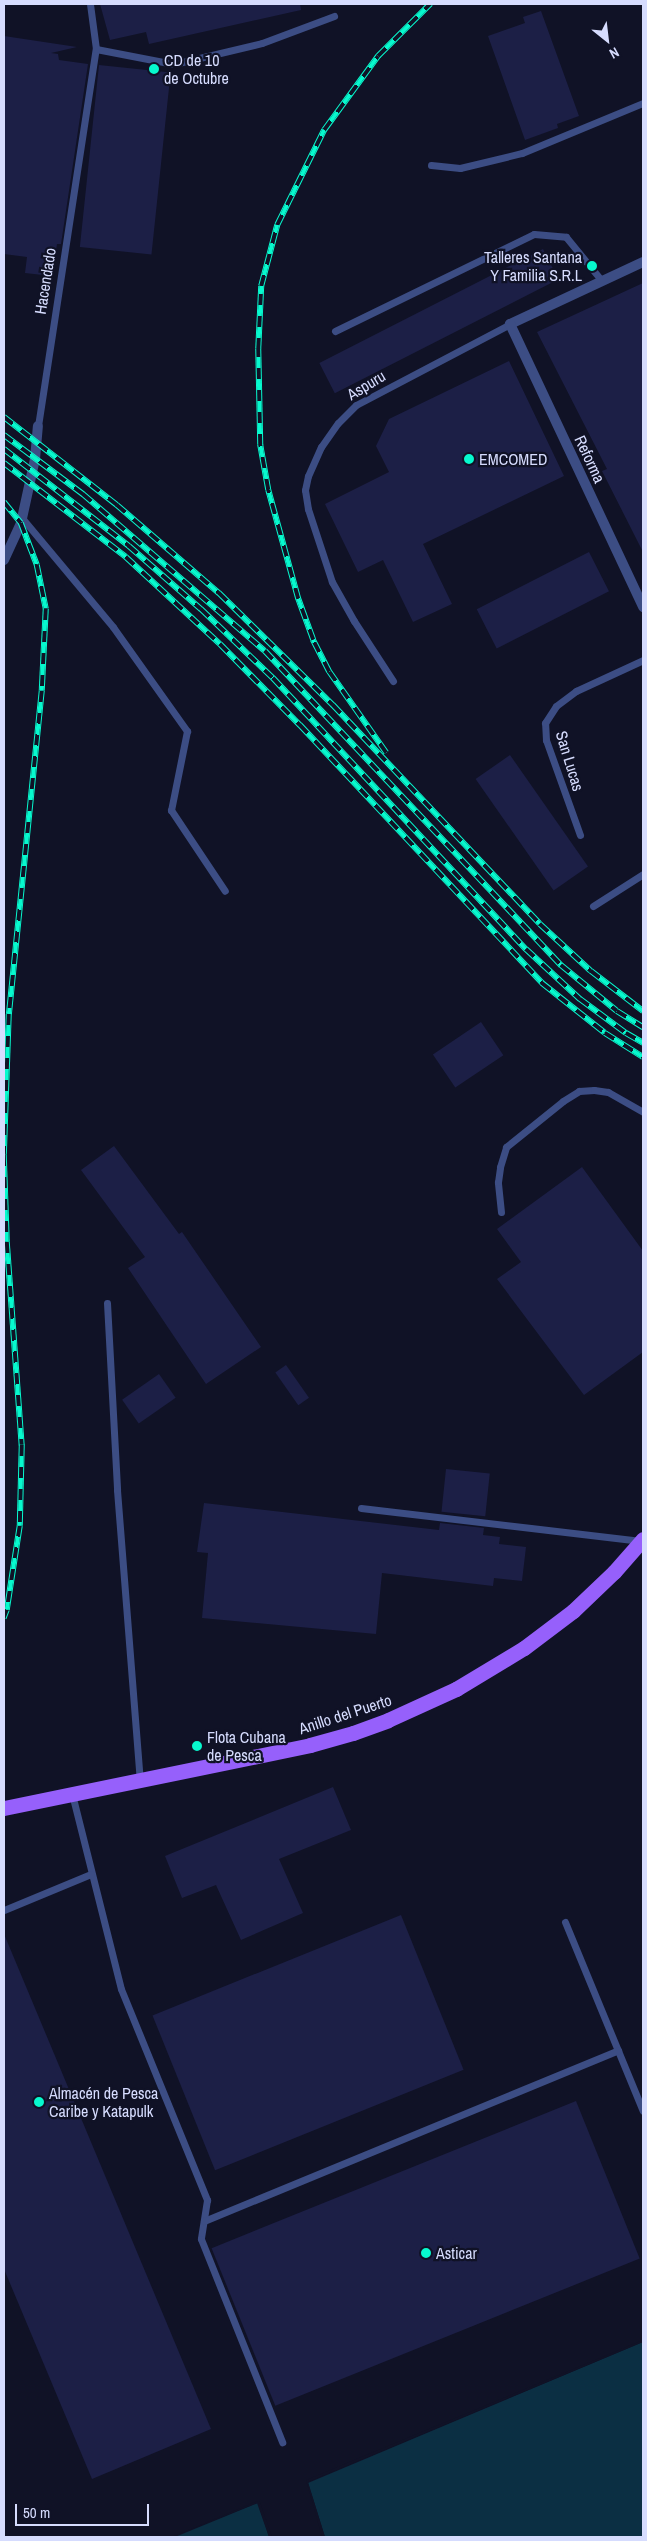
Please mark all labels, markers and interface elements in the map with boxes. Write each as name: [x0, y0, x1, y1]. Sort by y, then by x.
north arrow: [582, 15, 632, 65]
text: N: [606, 43, 622, 63]
place label: CD de 10 de Octubre: [164, 50, 229, 88]
marker: CD de 10 de Octubre: [148, 63, 160, 75]
street label: Hacendado: [30, 246, 60, 316]
place label: Talleres Santana Y Familia S.R.L: [484, 247, 582, 285]
marker: Talleres Santana Y Familia S.R.L: [586, 260, 598, 272]
street label: Aspuru: [343, 366, 389, 404]
street label: Reforma: [571, 432, 609, 486]
place label: EMCOMED: [479, 449, 548, 469]
marker: EMCOMED: [463, 453, 475, 465]
street label: San Lucas: [552, 729, 588, 793]
street label: Anillo del Puerto: [296, 1690, 394, 1738]
place label: Flota Cubana de Pesca: [207, 1727, 286, 1765]
marker: Flota Cubana de Pesca: [191, 1740, 203, 1752]
place label: Almacén de Pesca Caribe y Katapulk: [49, 2083, 158, 2121]
marker: Almacén de Pesca Caribe y Katapulk: [33, 2096, 45, 2108]
place label: Asticar: [436, 2243, 477, 2263]
marker: Asticar: [420, 2247, 432, 2259]
scale bar: [18, 2494, 151, 2526]
text: 50 m: [23, 2502, 50, 2523]

